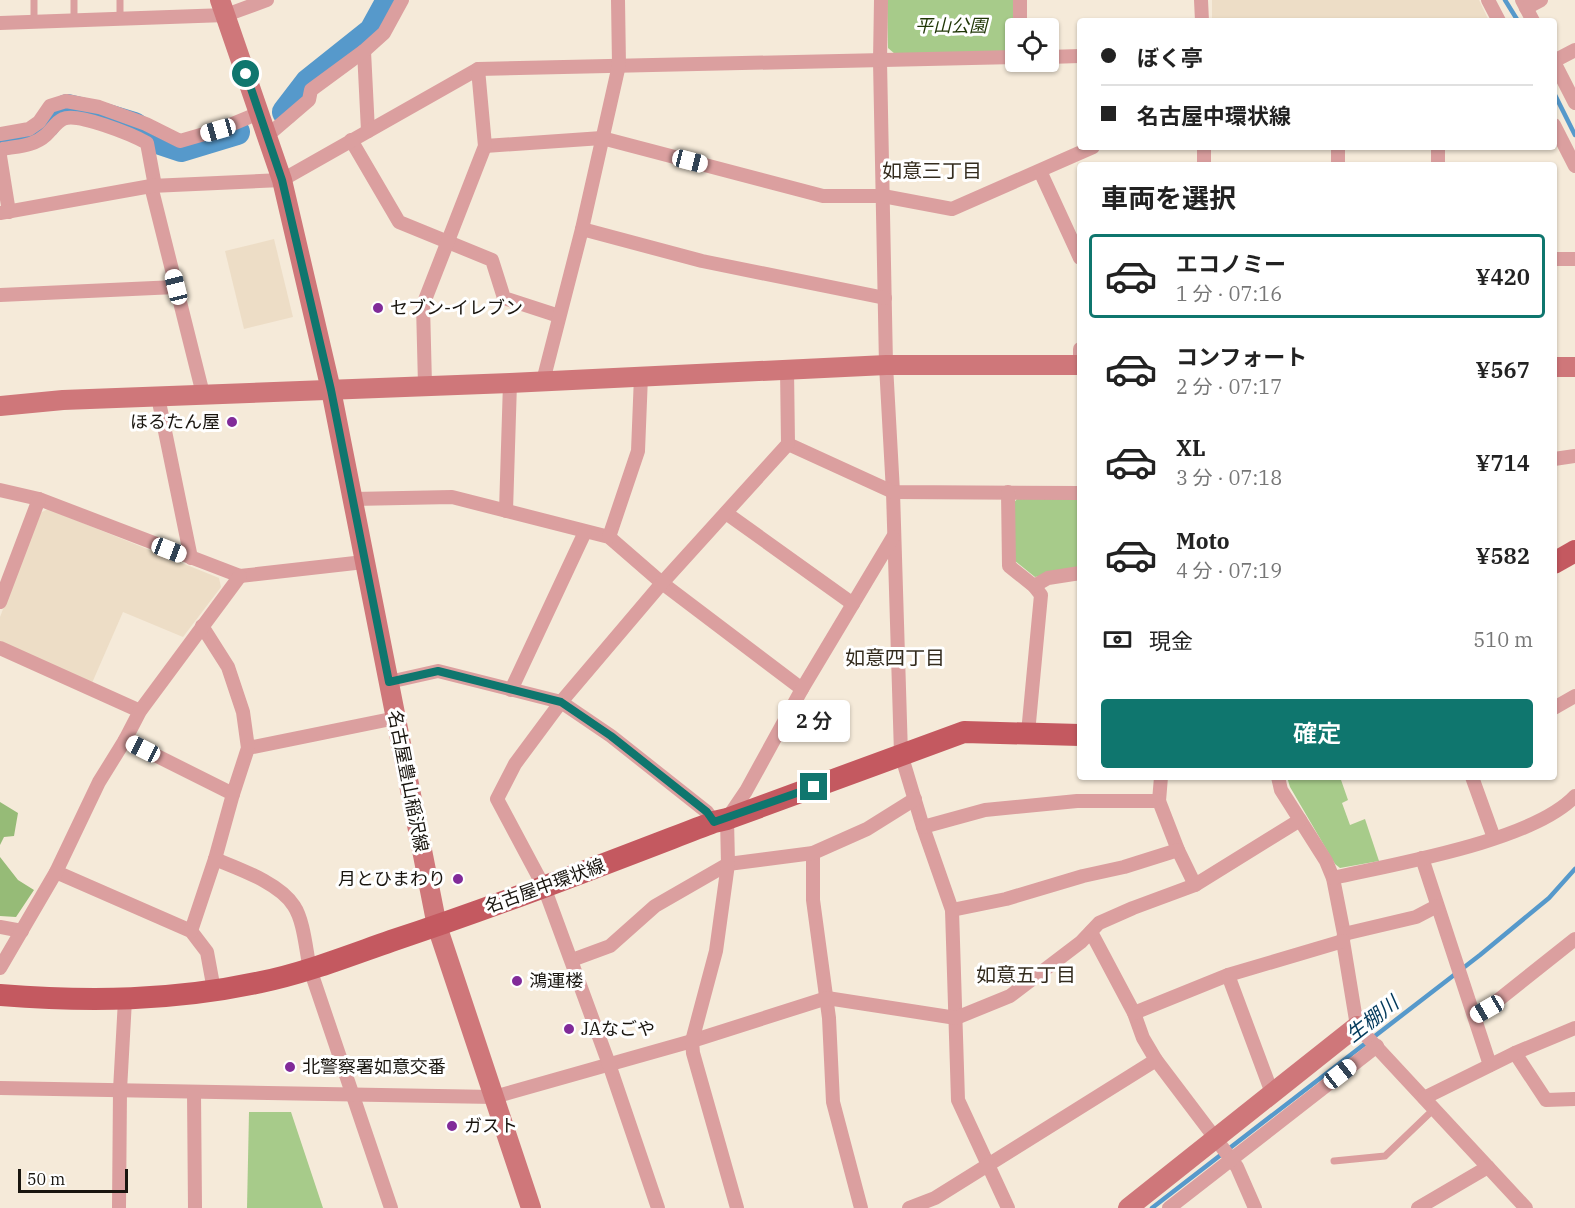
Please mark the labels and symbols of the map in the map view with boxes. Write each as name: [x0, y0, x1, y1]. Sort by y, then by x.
park label: 平山公園: [915, 14, 990, 37]
route start: [232, 60, 259, 87]
car: [198, 116, 238, 144]
car: [670, 148, 710, 174]
district label: 如意三丁目: [882, 157, 982, 184]
car: [163, 267, 189, 307]
place label: セブン-イレブン: [390, 296, 523, 319]
marker: セブン-イレブン: [371, 301, 385, 315]
place label: ほるたん屋: [130, 410, 220, 433]
marker: ほるたん屋: [225, 415, 239, 429]
car: [149, 535, 189, 565]
district label: 如意四丁目: [845, 644, 945, 671]
callout: 2 分: [778, 700, 850, 742]
street label: 名古屋豊山稲沢線: [383, 708, 434, 854]
car: [123, 733, 163, 765]
route end: [800, 773, 827, 800]
street label: 名古屋中環状線: [482, 853, 608, 918]
place label: 月とひまわり: [338, 867, 446, 890]
marker: 月とひまわり: [451, 872, 465, 886]
district label: 如意五丁目: [976, 961, 1076, 988]
place label: 鴻運楼: [529, 969, 583, 992]
marker: 鴻運楼: [510, 974, 524, 988]
water label: 生棚川: [1340, 988, 1405, 1048]
car: [1467, 992, 1507, 1026]
place label: JAなごや: [581, 1017, 655, 1040]
marker: JAなごや: [562, 1022, 576, 1036]
place label: 北警察署如意交番: [302, 1055, 446, 1078]
car: [1320, 1056, 1360, 1092]
marker: 北警察署如意交番: [283, 1060, 297, 1074]
place label: ガスト: [464, 1114, 518, 1137]
marker: ガスト: [445, 1119, 459, 1133]
scale bar: [18, 1166, 128, 1194]

